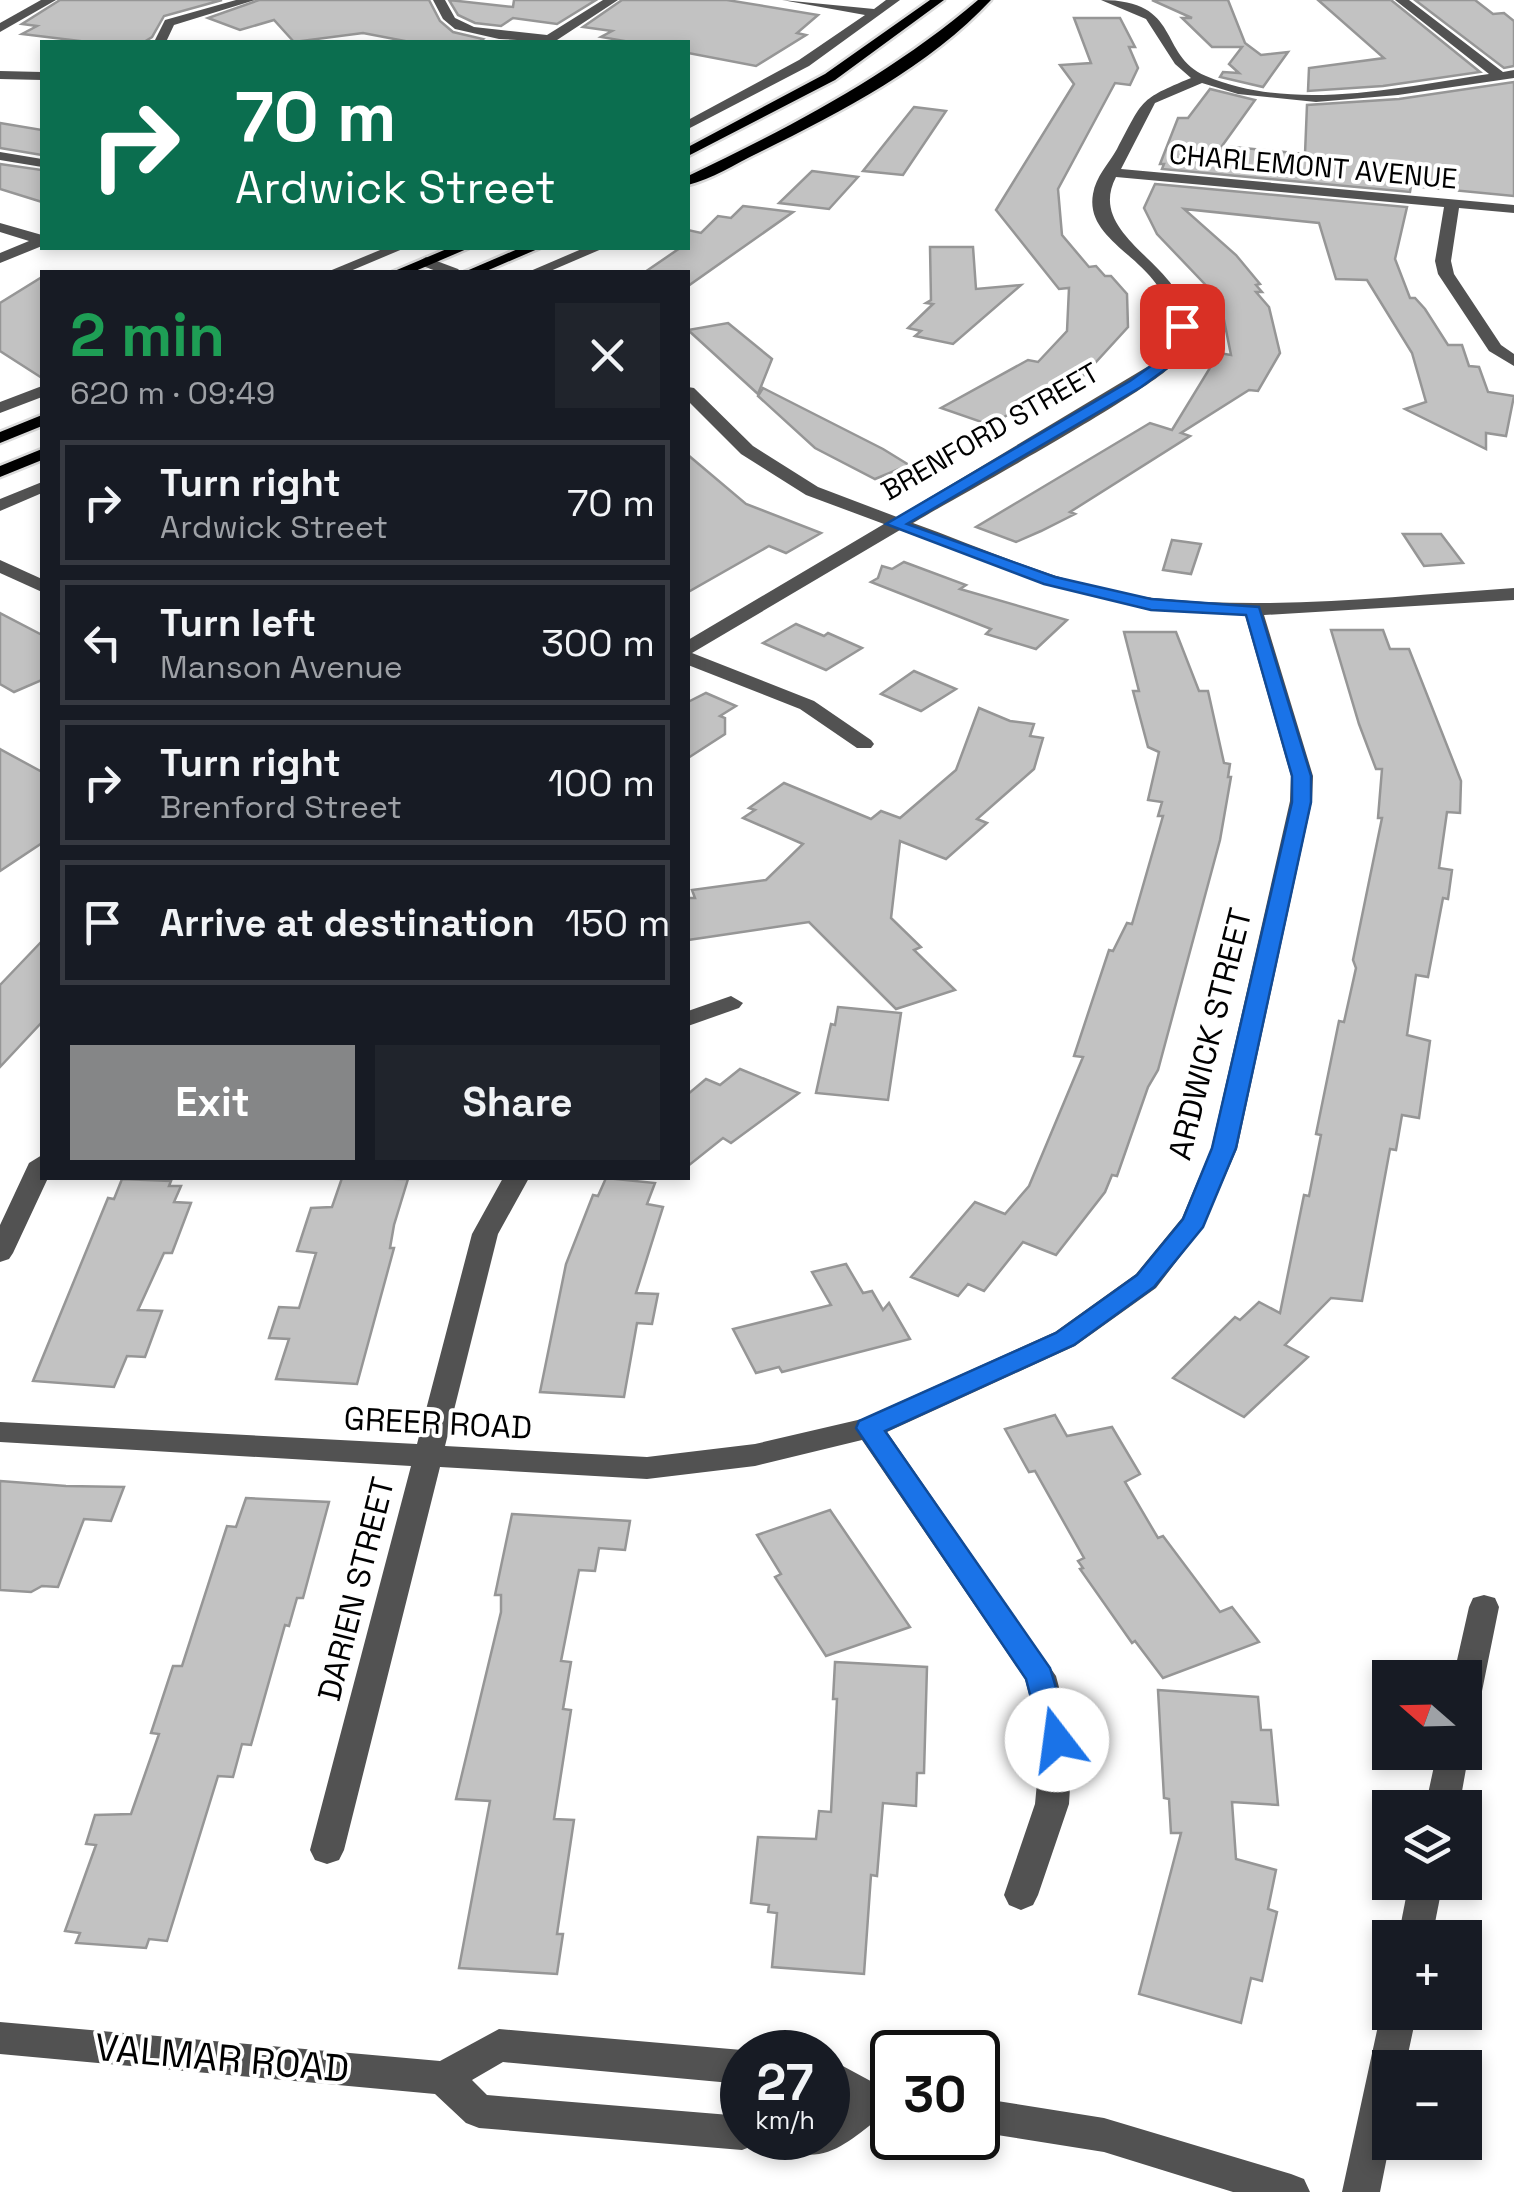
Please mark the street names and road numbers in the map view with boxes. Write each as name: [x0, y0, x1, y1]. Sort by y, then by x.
street label: CHARLEMONT AVENUE: [1167, 135, 1459, 197]
street label: BRENFORD STREET: [874, 354, 1106, 508]
street label: ARDWICK STREET: [1159, 904, 1261, 1164]
street label: GREER ROAD: [343, 1398, 533, 1448]
street label: DARIEN STREET: [309, 1473, 403, 1705]
street label: VALMAR ROAD: [93, 2023, 351, 2093]

